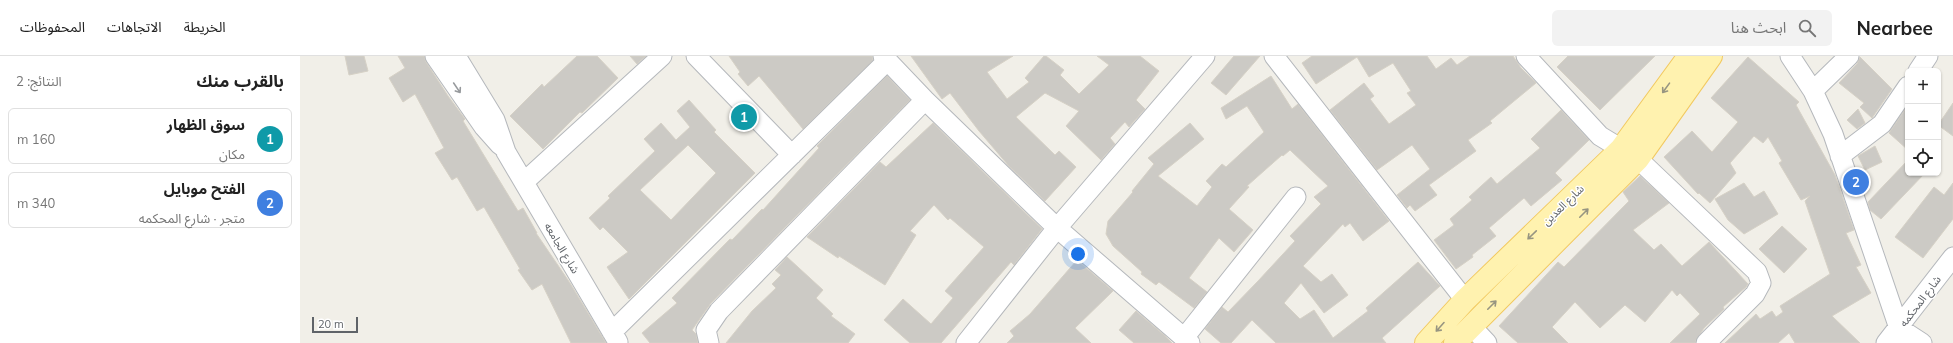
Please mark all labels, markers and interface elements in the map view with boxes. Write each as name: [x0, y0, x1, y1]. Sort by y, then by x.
search box: [1552, 10, 1832, 46]
text: Nearbee: [1856, 16, 1933, 40]
icon: search: [1796, 17, 1818, 39]
text: المحفوظات: [20, 18, 85, 36]
text: الاتجاهات: [107, 18, 162, 36]
text: الخريطة: [184, 18, 226, 36]
text: ابحث هنا: [1731, 18, 1786, 37]
map controls: [1905, 68, 1941, 176]
button: +: [1905, 68, 1941, 104]
text: بالقرب منك: [196, 70, 284, 91]
text: النتائج: 2: [16, 73, 62, 89]
one-way arrow: [453, 82, 461, 93]
one-way arrow: [1662, 82, 1670, 93]
pin: 1: [731, 102, 757, 132]
button: −: [1905, 104, 1941, 140]
text: سوق الظهار: [167, 115, 245, 134]
text: 160 m: [17, 131, 55, 147]
text: 1: [266, 131, 274, 147]
button: locate: [1905, 140, 1941, 176]
text: مكان: [219, 146, 245, 162]
pin: 2: [1843, 167, 1869, 197]
text: الفتح موبايل: [164, 179, 245, 198]
street label: شارع العدين: [1539, 181, 1588, 229]
text: 340 m: [17, 195, 55, 211]
text: 2: [266, 195, 274, 211]
one-way arrow: [1579, 208, 1589, 218]
text: متجر · شارع المحكمه: [139, 210, 245, 226]
street label: شارع الجامعه: [541, 220, 583, 277]
one-way arrow: [1527, 230, 1537, 240]
your location: [1068, 244, 1088, 264]
street label: شارع المحكمه: [1896, 272, 1945, 330]
one-way arrow: [1487, 300, 1497, 310]
scale bar: [312, 315, 358, 334]
text: 20 m: [318, 317, 344, 331]
one-way arrow: [1435, 322, 1445, 332]

